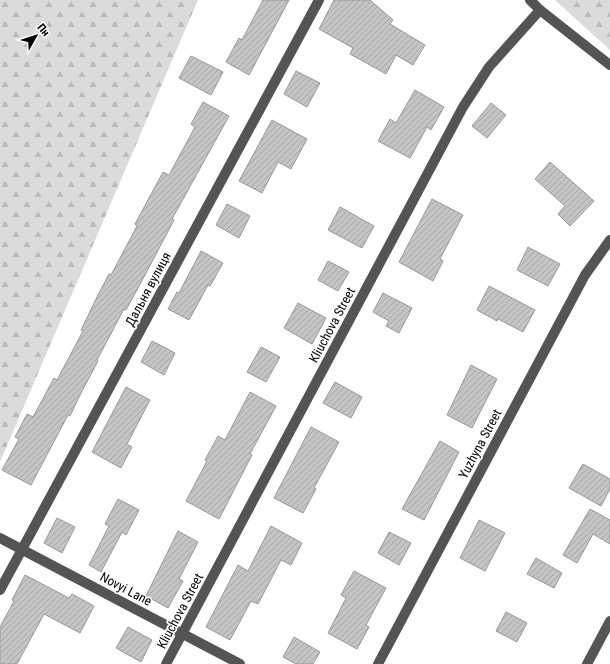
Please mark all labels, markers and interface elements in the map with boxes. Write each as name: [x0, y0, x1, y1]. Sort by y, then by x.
north arrow: [16, 16, 56, 56]
text: Пн: [34, 21, 52, 39]
street label: Дальня вулиця: [122, 249, 174, 329]
street label: Kliuchova Street: [306, 285, 358, 365]
street label: Yuzhyna Street: [455, 407, 505, 481]
street label: Novyi Lane: [98, 569, 154, 609]
street label: Kliuchova Street: [154, 571, 206, 651]

